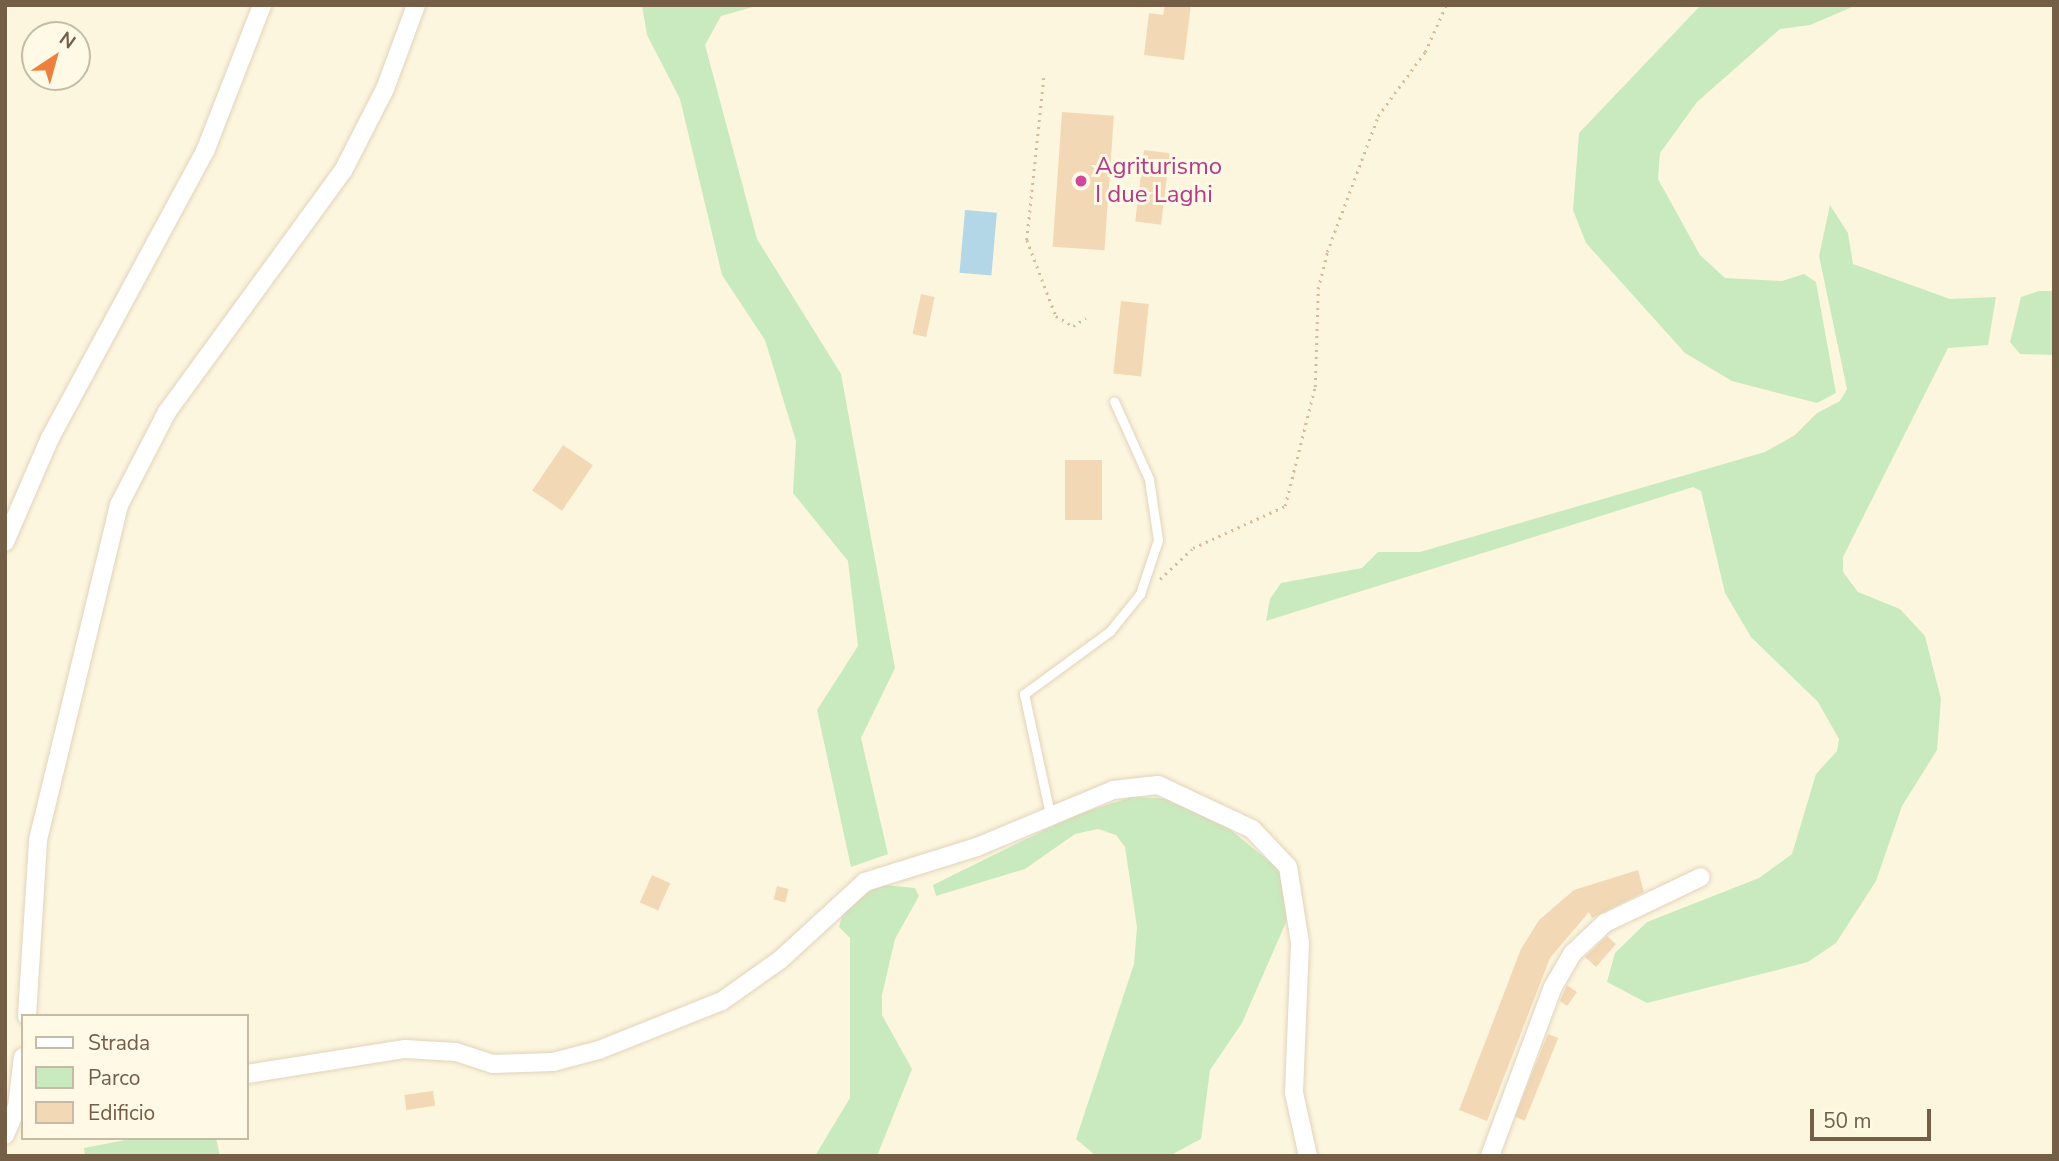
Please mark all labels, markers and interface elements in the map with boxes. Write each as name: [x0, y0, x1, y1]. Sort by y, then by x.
north arrow: [21, 21, 91, 91]
text: N: [54, 26, 81, 55]
place label: Agriturismo I due Laghi: [1095, 153, 1222, 209]
marker: Agriturismo I due Laghi: [1073, 173, 1089, 189]
legend: [21, 1014, 248, 1140]
text: Strada: [88, 1029, 150, 1057]
text: Parco: [88, 1064, 141, 1092]
scale bar: [1814, 1094, 1935, 1138]
text: Edificio: [88, 1099, 155, 1127]
text: 50 m: [1823, 1107, 1872, 1135]

